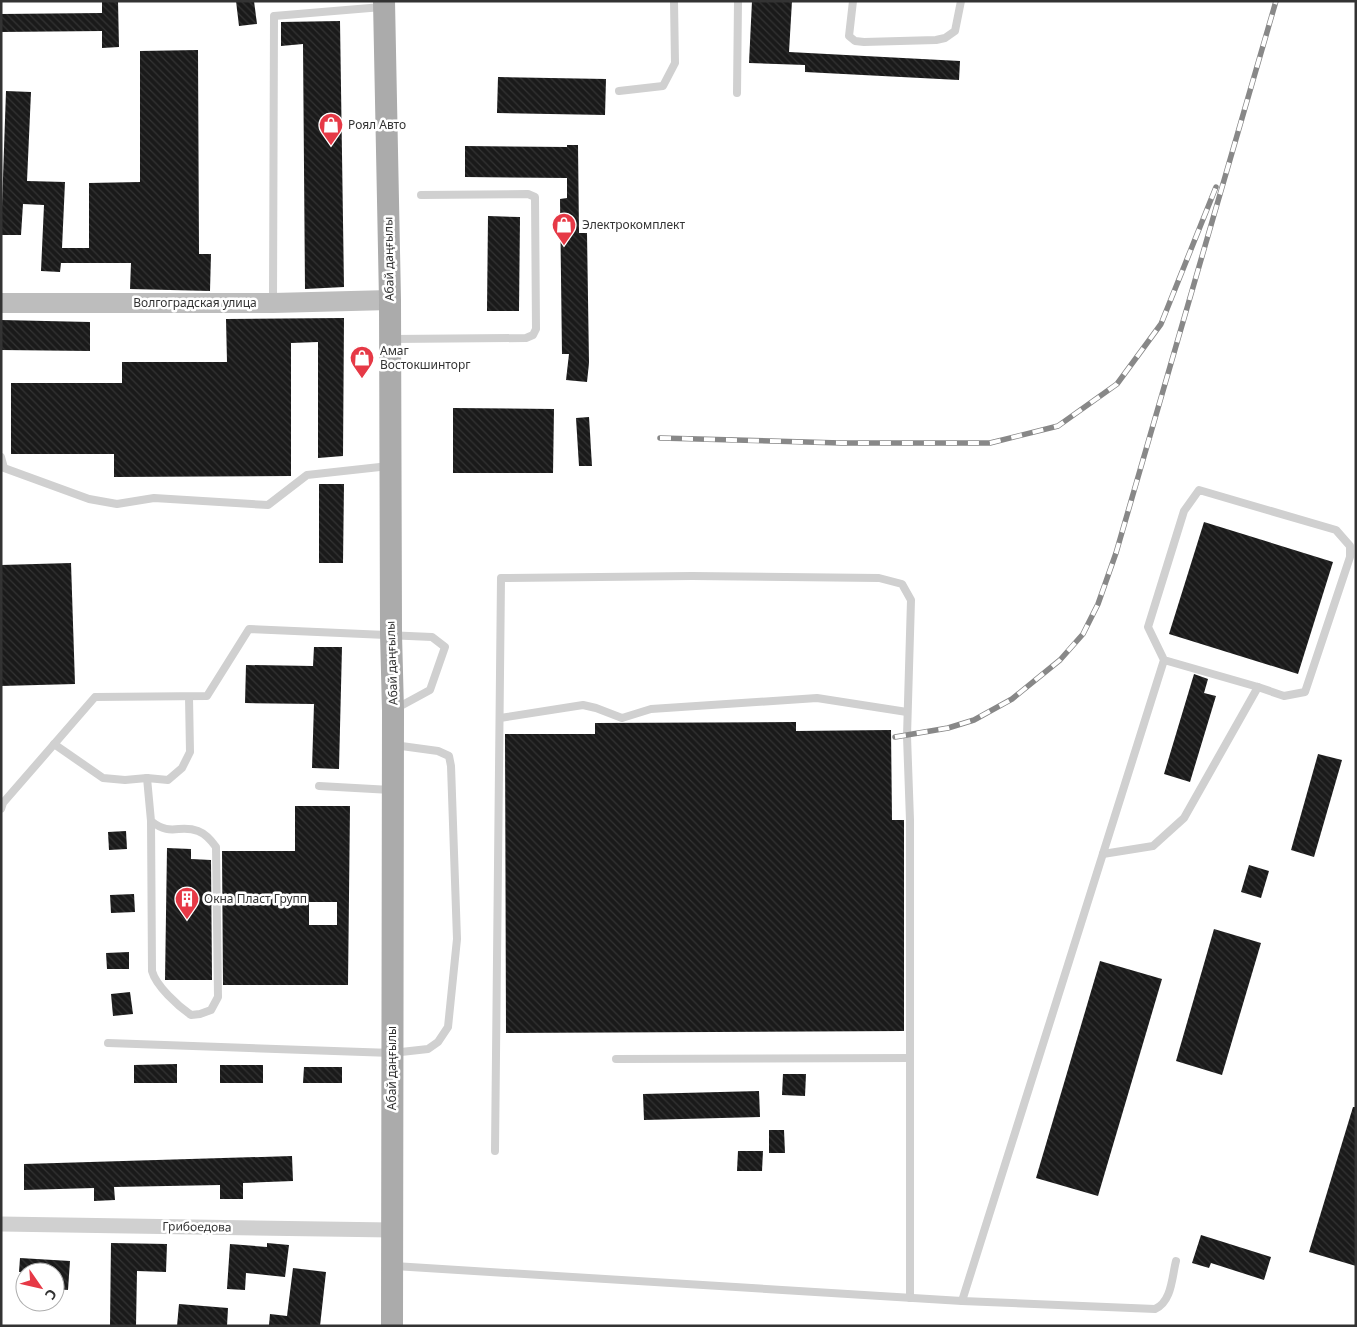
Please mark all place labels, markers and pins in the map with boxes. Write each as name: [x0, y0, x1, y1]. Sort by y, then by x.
shop icon: Роял Авто: [318, 112, 344, 146]
place label: Роял Авто: [348, 116, 406, 133]
shop icon: Электрокомплект: [551, 212, 577, 246]
place label: Электрокомплект: [582, 216, 685, 233]
place label: Амаг Востокшинторг: [380, 342, 471, 373]
shop icon: Амаг Востокшинторг: [349, 345, 375, 379]
building icon: Окна Пласт Групп: [174, 886, 200, 920]
place label: Окна Пласт Групп: [204, 890, 307, 907]

